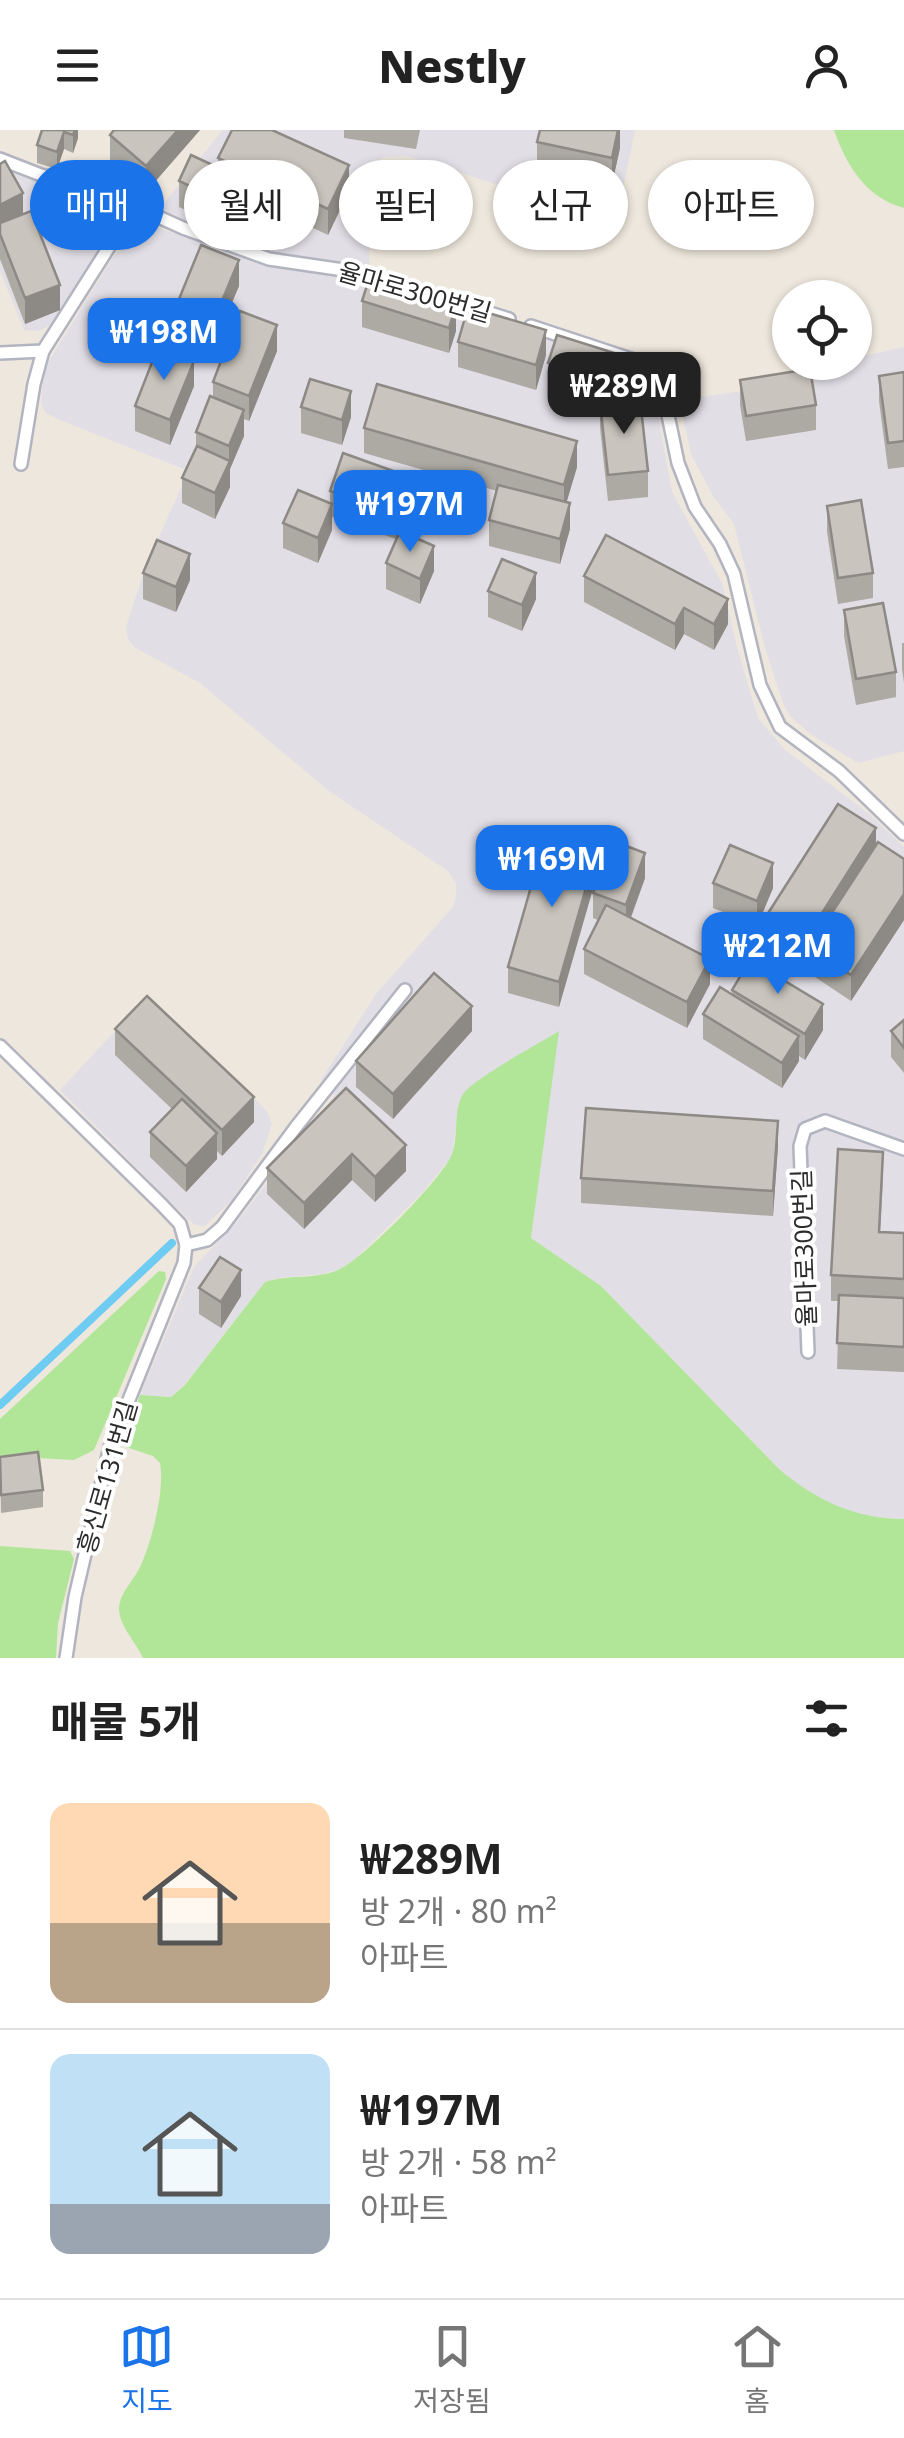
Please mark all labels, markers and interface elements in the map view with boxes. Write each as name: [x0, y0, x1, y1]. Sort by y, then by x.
text: Nestly: [378, 35, 526, 96]
icon: menu: [50, 38, 105, 93]
icon: person: [799, 38, 854, 93]
chip: 매매: [30, 160, 164, 250]
chip: 월세: [184, 160, 319, 250]
chip: 필터: [339, 160, 473, 250]
chip: 신규: [493, 160, 628, 250]
chip: 아파트: [648, 160, 814, 250]
street label: 율마로300번길: [335, 253, 496, 329]
map controls: [772, 280, 872, 380]
button: locate: [772, 280, 872, 380]
pin: ₩198M: [94, 298, 234, 383]
text: ₩198M: [110, 309, 218, 352]
pin: ₩289M: [554, 352, 694, 437]
text: ₩289M: [570, 363, 678, 406]
pin: ₩197M: [340, 470, 480, 555]
text: ₩197M: [356, 481, 464, 524]
pin: ₩169M: [482, 825, 622, 910]
text: ₩169M: [498, 836, 606, 879]
pin: ₩212M: [708, 912, 848, 997]
text: ₩212M: [724, 923, 832, 966]
street label: 율마로300번길: [783, 1169, 823, 1328]
street label: 흥신로131번길: [68, 1396, 144, 1557]
icon: filters: [799, 1691, 854, 1746]
text: 매물 5개: [50, 1692, 201, 1749]
text: ₩289M: [360, 1829, 503, 1886]
icon: home: [130, 1843, 250, 1963]
text: 방 2개 · 80 m²: [360, 1889, 557, 1932]
text: 아파트: [360, 1935, 448, 1978]
text: ₩197M: [360, 2080, 503, 2137]
icon: home: [130, 2094, 250, 2214]
text: 방 2개 · 58 m²: [360, 2140, 557, 2183]
text: 아파트: [360, 2186, 448, 2229]
tab: 지도: [119, 2319, 174, 2419]
tab: 저장됨: [413, 2319, 491, 2419]
tab: 홈: [730, 2319, 785, 2419]

